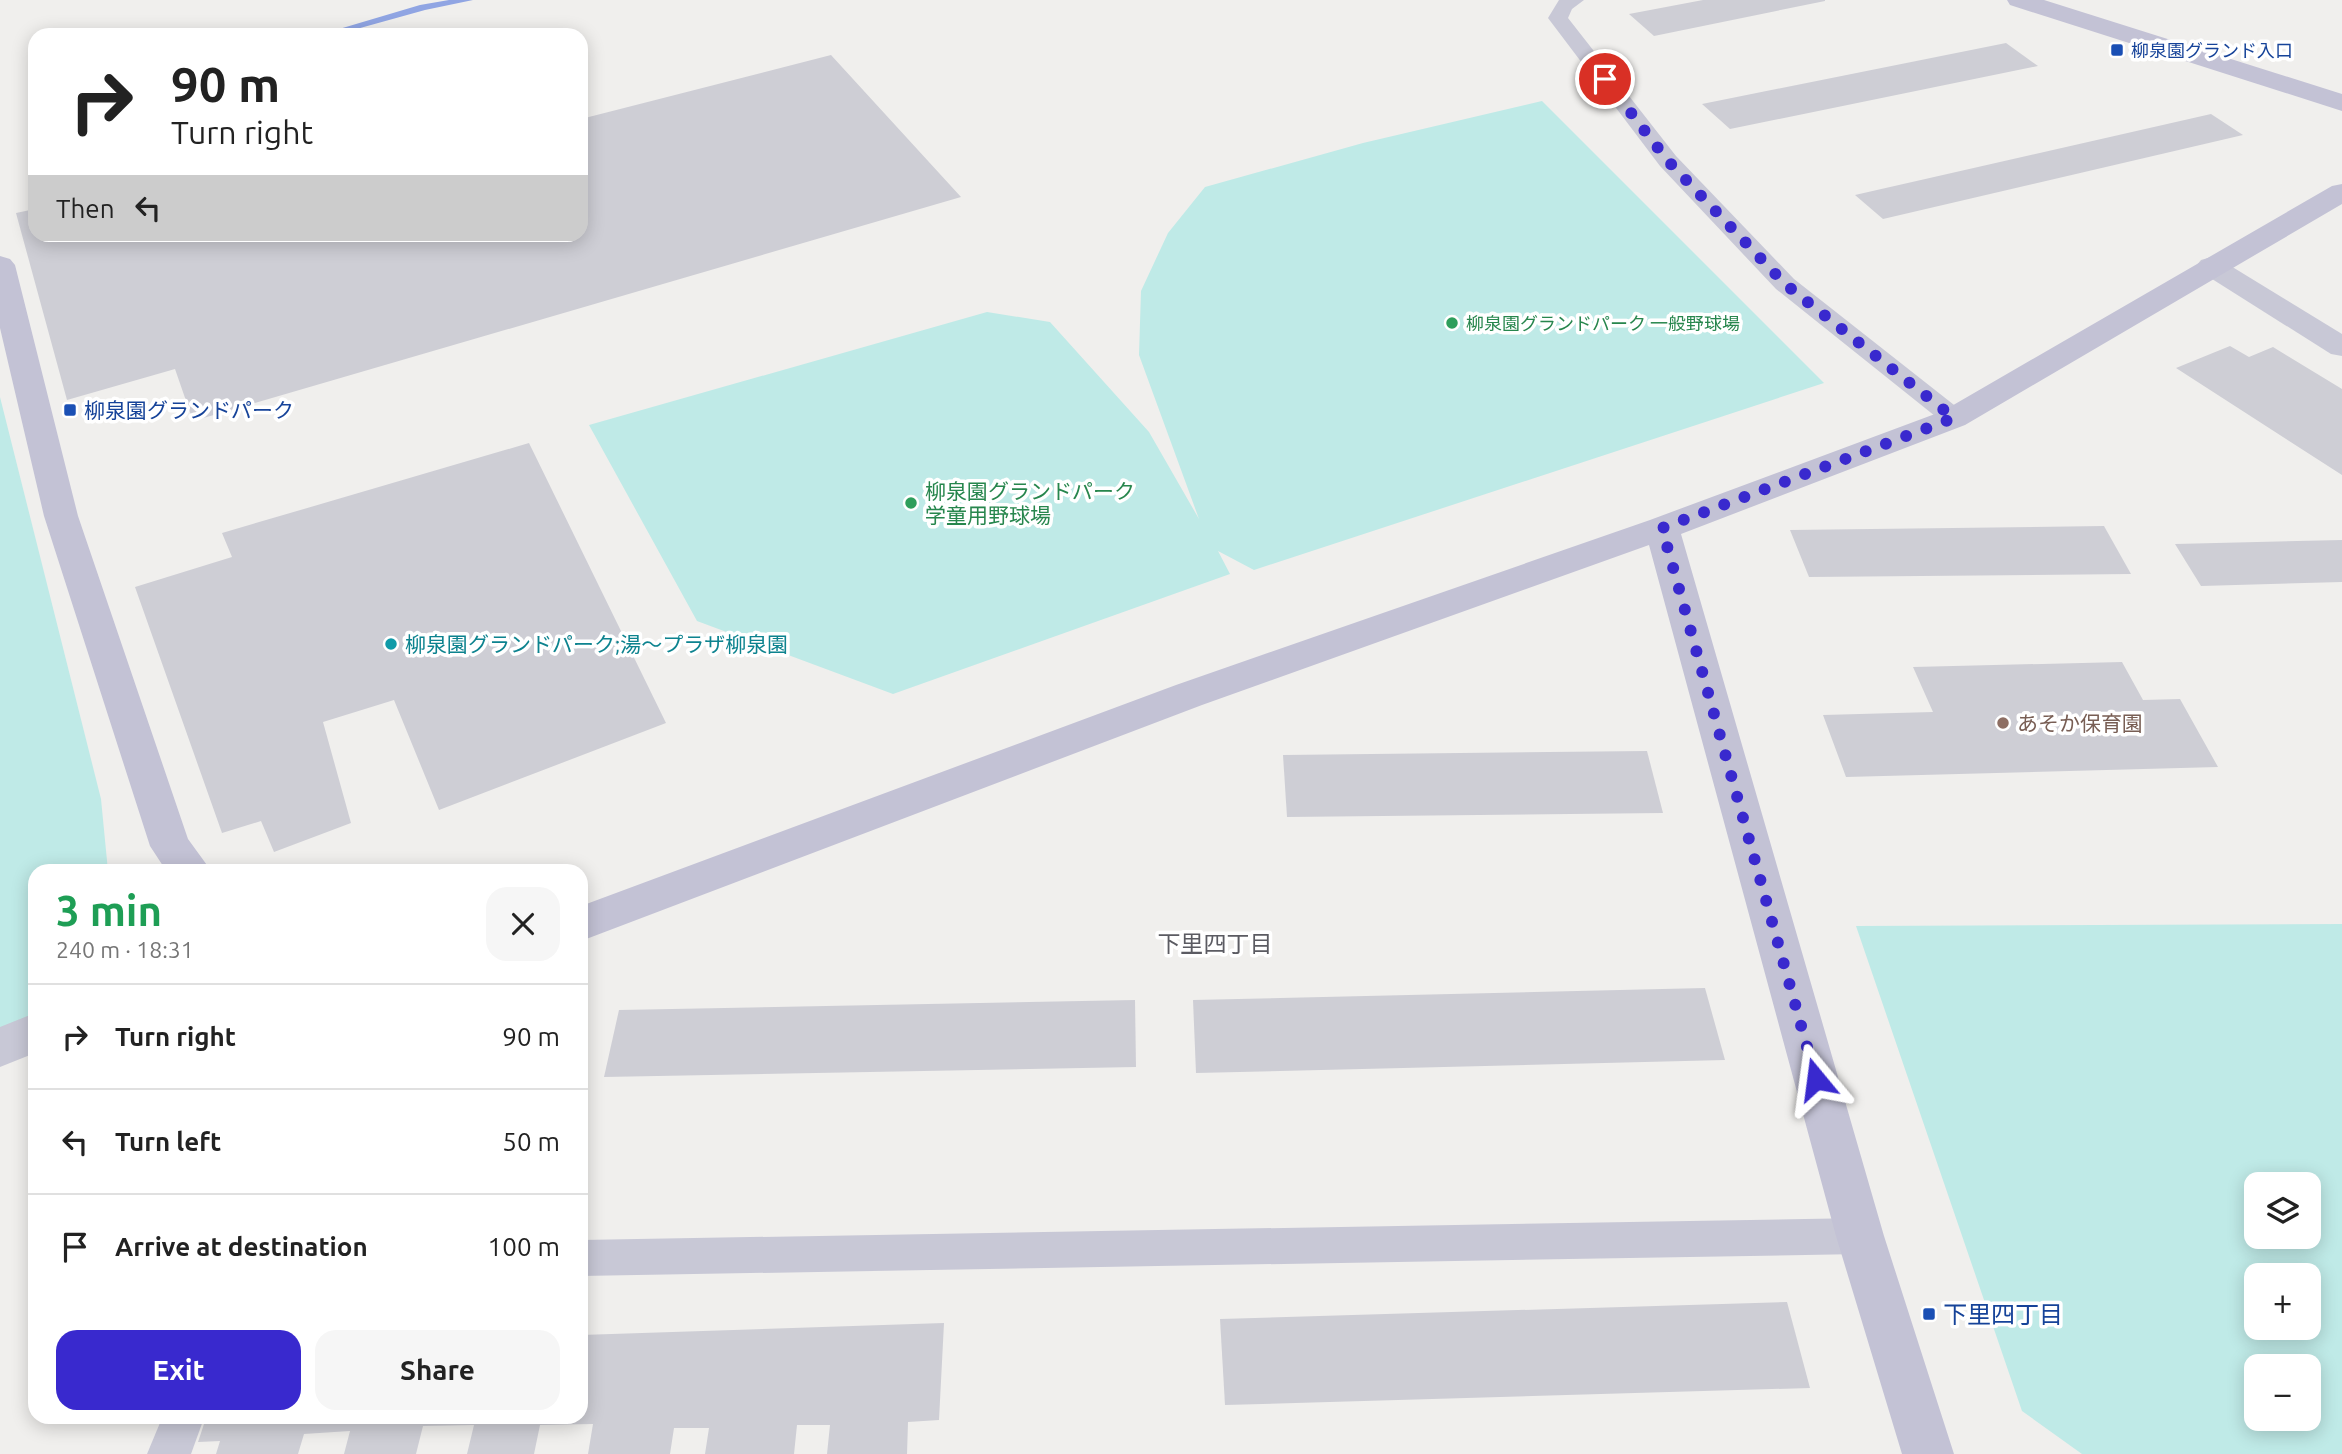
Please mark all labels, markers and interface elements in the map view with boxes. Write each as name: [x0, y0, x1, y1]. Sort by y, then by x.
place label: 柳泉園グランド入口: [2131, 40, 2293, 60]
marker: 柳泉園グランド入口: [2109, 42, 2125, 58]
pin: [1575, 49, 1635, 109]
icon: right: [56, 56, 147, 147]
text: 90 m: [171, 56, 280, 111]
icon: arrive: [1586, 60, 1624, 98]
text: Turn right: [171, 114, 313, 150]
icon: left: [129, 189, 167, 227]
text: Then: [56, 194, 115, 223]
place label: 柳泉園グランドパーク 一般野球場: [1466, 313, 1740, 333]
marker: 柳泉園グランドパーク 一般野球場: [1444, 315, 1460, 331]
place label: 柳泉園グランドパーク: [84, 398, 294, 422]
marker: 柳泉園グランドパーク: [62, 402, 78, 418]
place label: 柳泉園グランドパーク 学童用野球場: [925, 479, 1135, 527]
marker: 柳泉園グランドパーク 学童用野球場: [903, 495, 919, 511]
place label: 柳泉園グランドパーク;湯〜プラザ柳泉園: [405, 632, 788, 656]
marker: 柳泉園グランドパーク;湯〜プラザ柳泉園: [383, 636, 399, 652]
place label: あそか保育園: [2017, 711, 2143, 735]
marker: あそか保育園: [1995, 715, 2011, 731]
text: 3 min: [56, 887, 162, 934]
button: close: [486, 887, 560, 961]
district label: 下里四丁目: [1158, 931, 1273, 956]
text: 240 m · 18:31: [56, 937, 194, 962]
icon: right: [56, 1018, 94, 1056]
text: Turn right: [115, 1022, 236, 1051]
text: 90 m: [502, 1022, 560, 1051]
position arrow: [1779, 1042, 1853, 1116]
icon: left: [56, 1123, 94, 1161]
text: Turn left: [115, 1127, 221, 1156]
text: 50 m: [502, 1127, 560, 1156]
map controls: [2244, 1172, 2321, 1431]
button: layers: [2244, 1172, 2321, 1249]
icon: arrive: [56, 1228, 94, 1266]
text: Arrive at destination: [115, 1232, 368, 1261]
text: 100 m: [488, 1232, 560, 1261]
button: +: [2244, 1263, 2321, 1340]
place label: 下里四丁目: [1943, 1301, 2063, 1328]
marker: 下里四丁目: [1921, 1306, 1937, 1322]
button: Exit: [56, 1330, 301, 1410]
button: Share: [315, 1330, 560, 1410]
button: −: [2244, 1354, 2321, 1431]

